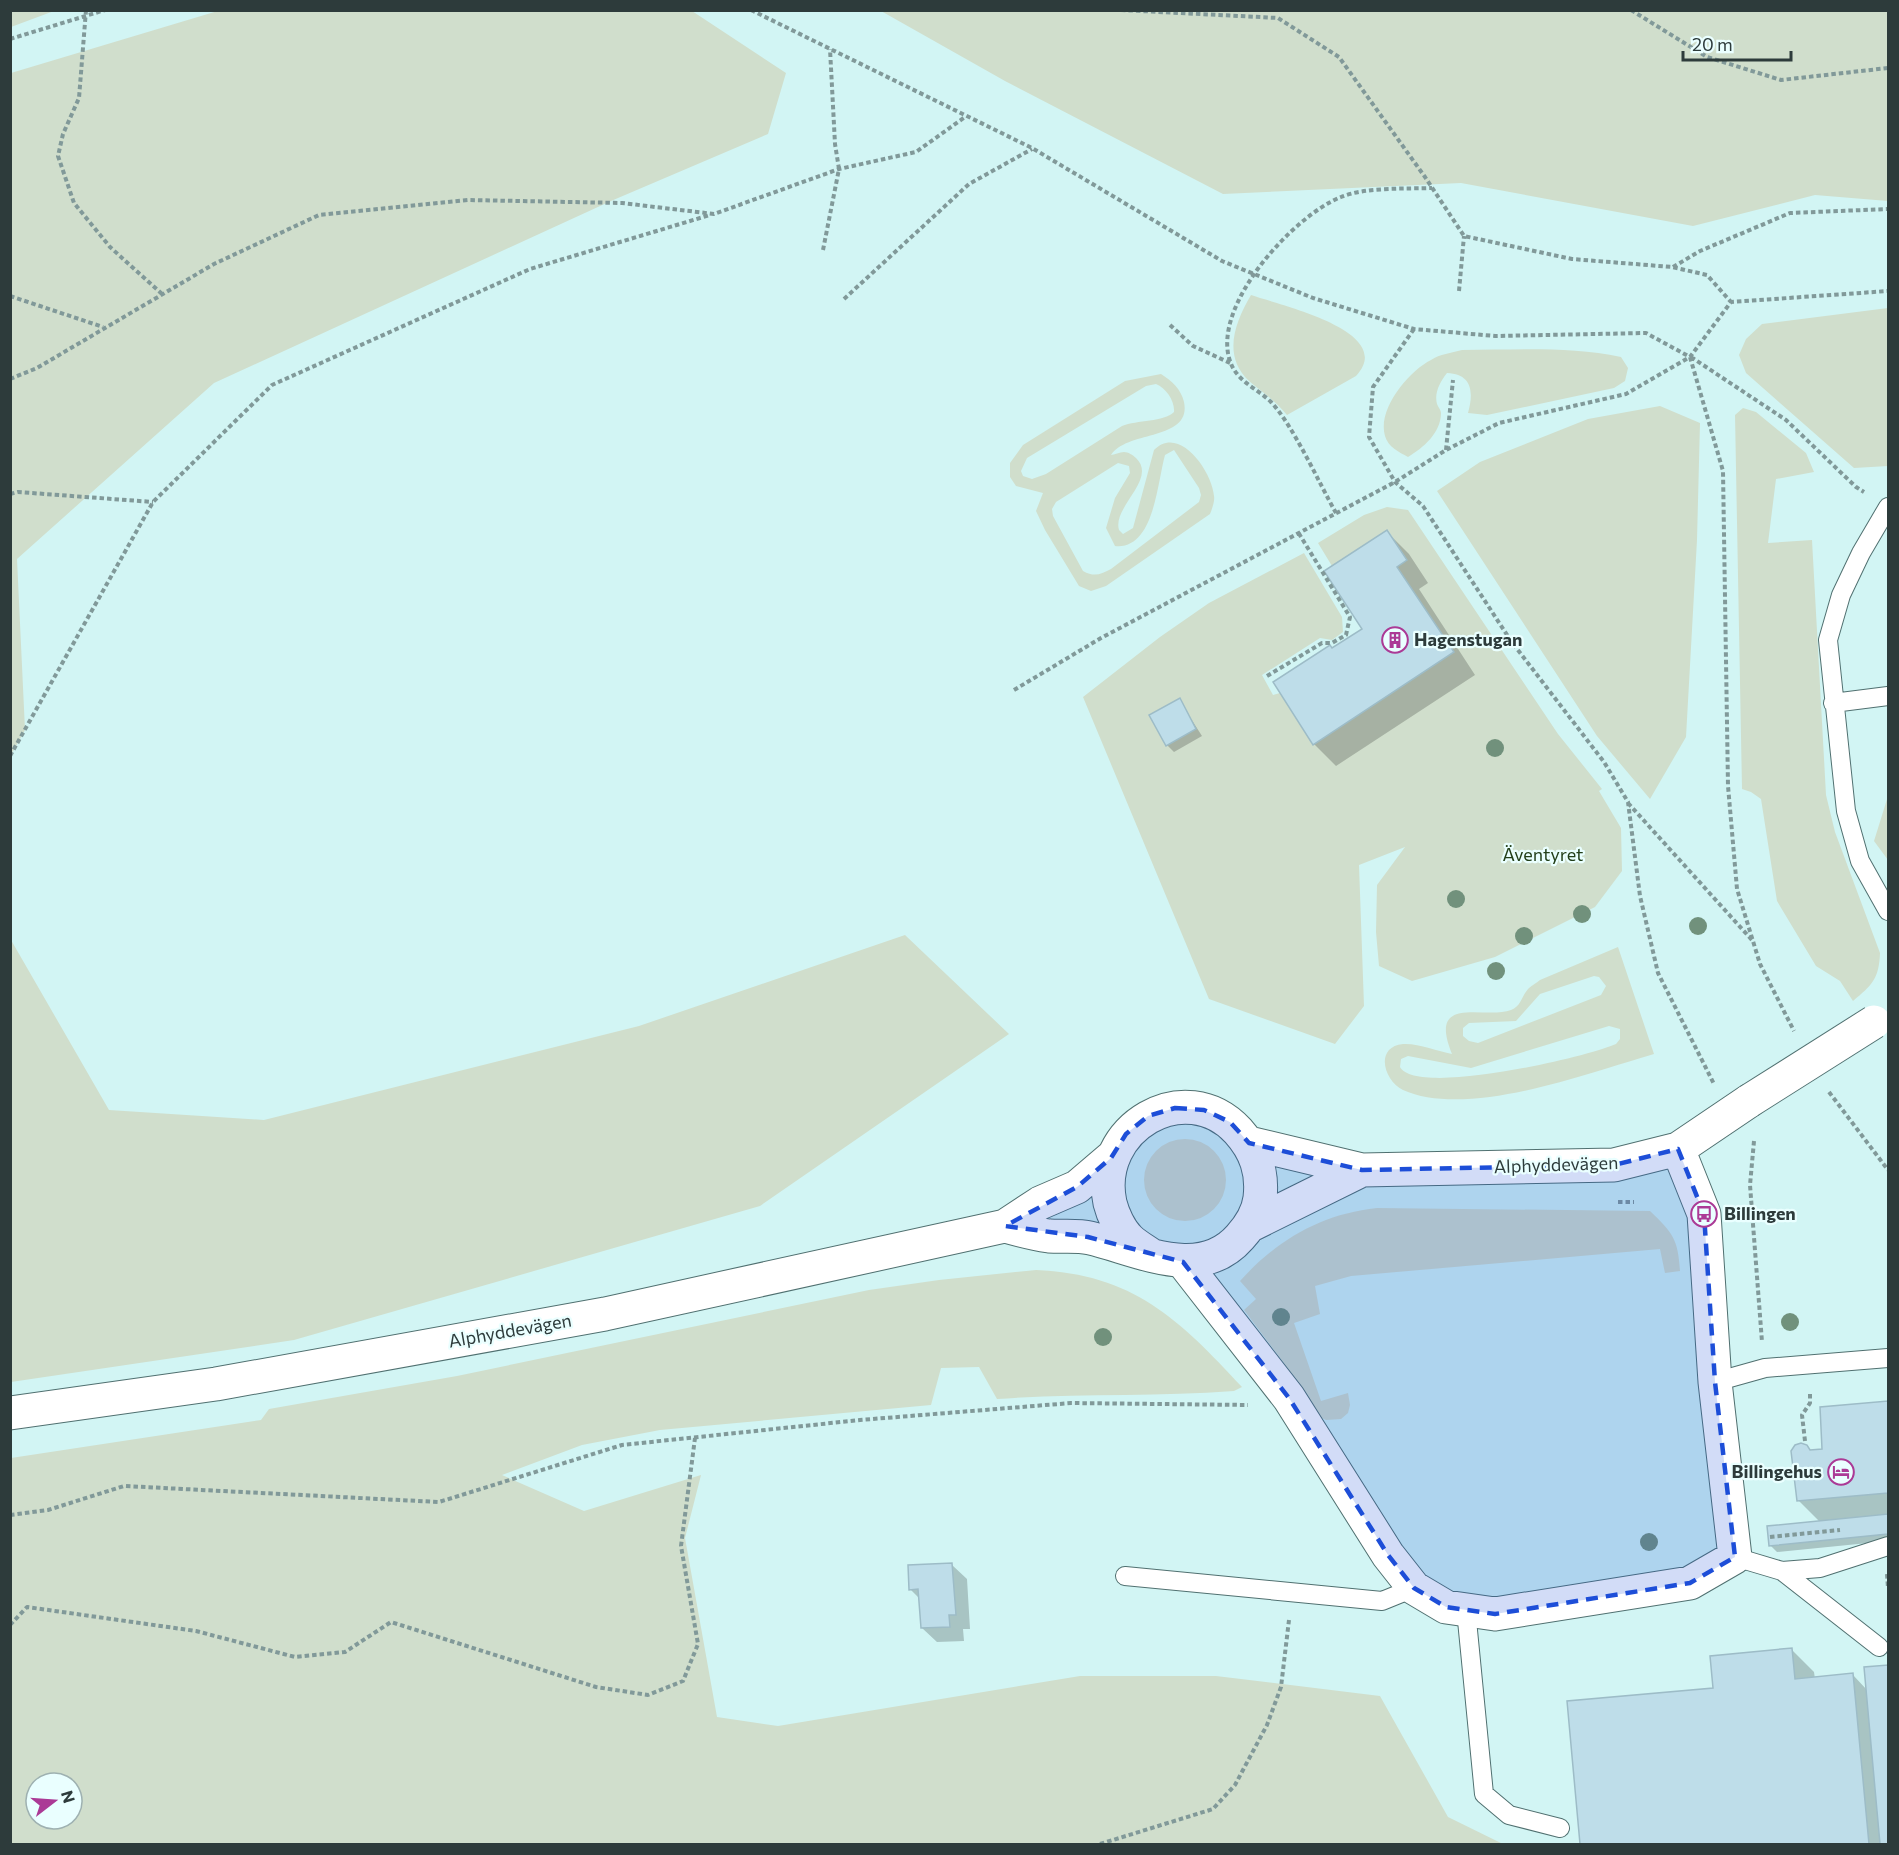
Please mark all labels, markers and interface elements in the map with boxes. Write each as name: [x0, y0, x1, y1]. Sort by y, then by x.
scale bar: [1683, 24, 1791, 62]
text: 20 m: [1692, 33, 1733, 55]
building icon: Hagenstugan: [1380, 625, 1410, 655]
place label: Hagenstugan: [1414, 628, 1522, 650]
park label: Äventyret: [1503, 843, 1583, 865]
street label: Alphyddevägen: [1493, 1151, 1619, 1177]
bus stop icon: Billingen: [1689, 1199, 1719, 1229]
place label: Billingen: [1724, 1202, 1796, 1224]
street label: Alphyddevägen: [447, 1308, 573, 1352]
hotel icon: Billingehus: [1826, 1457, 1856, 1487]
place label: Billingehus: [1732, 1460, 1822, 1482]
north arrow: [24, 1771, 84, 1831]
text: N: [58, 1788, 80, 1805]

